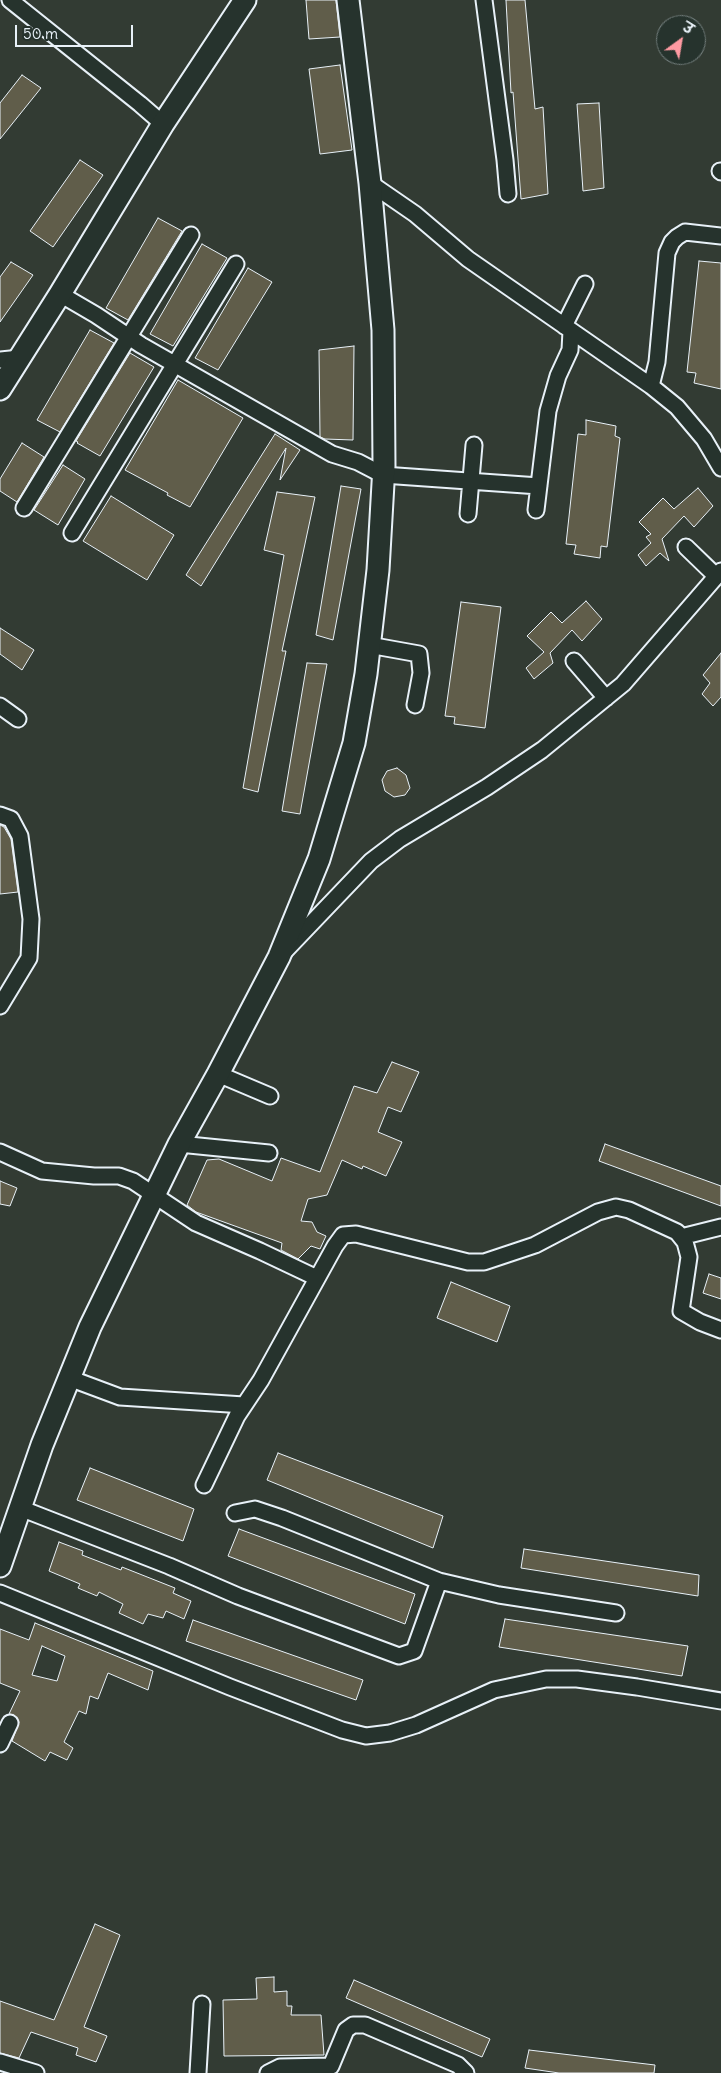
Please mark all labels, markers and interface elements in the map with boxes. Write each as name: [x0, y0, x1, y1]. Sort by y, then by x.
scale bar: [18, 15, 135, 47]
north arrow: [656, 15, 706, 65]
text: उ: [680, 18, 697, 38]
text: 50 m: [23, 24, 58, 43]

